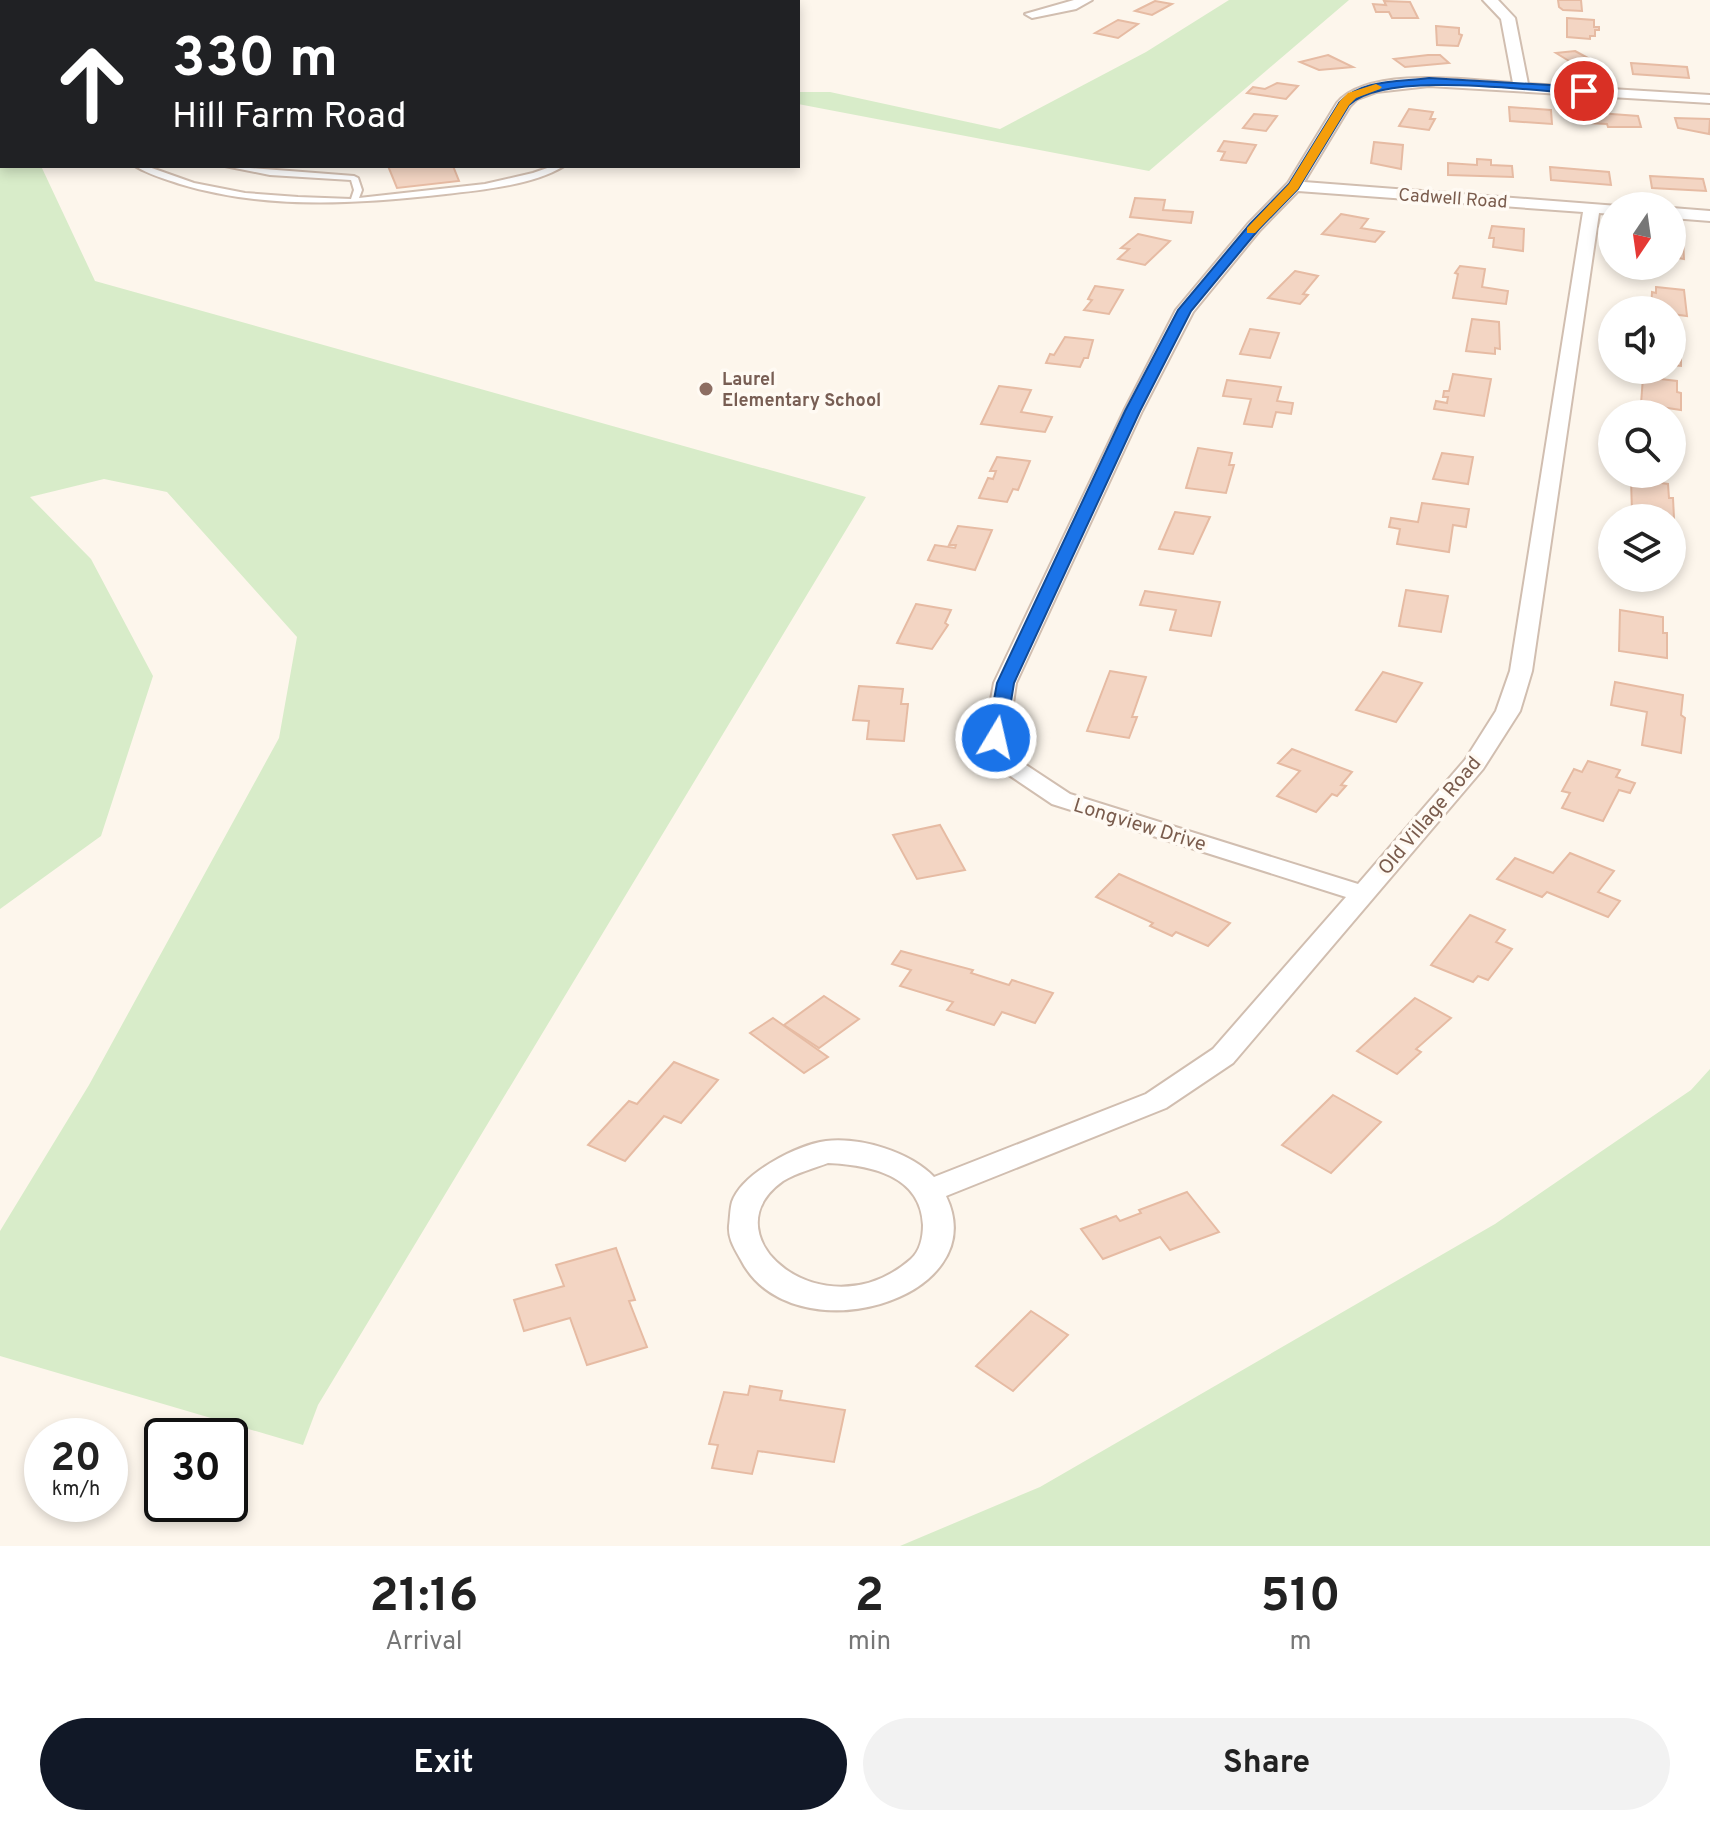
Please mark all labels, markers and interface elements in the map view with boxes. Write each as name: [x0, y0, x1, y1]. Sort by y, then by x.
text: 330 m: [172, 26, 338, 96]
icon: ahead: [40, 32, 144, 136]
pin: [1550, 57, 1618, 125]
icon: arrive: [1562, 69, 1606, 113]
text: Hill Farm Road: [172, 95, 407, 141]
street label: Cadwell Road: [1398, 184, 1508, 215]
north arrow: [1598, 192, 1686, 280]
map controls: [1598, 192, 1686, 592]
button: sound: [1598, 296, 1686, 384]
place label: Laurel Elementary School: [722, 369, 881, 413]
marker: Laurel Elementary School: [697, 380, 715, 398]
button: search: [1598, 400, 1686, 488]
button: layers: [1598, 504, 1686, 592]
position arrow: [954, 696, 1038, 780]
street label: Old Village Road: [1373, 751, 1488, 881]
street label: Longview Drive: [1070, 793, 1209, 858]
speed limit sign: 30: [144, 1418, 248, 1522]
text: 20: [51, 1435, 101, 1485]
text: km/h: [52, 1477, 100, 1503]
text: 21:16: [369, 1568, 478, 1628]
text: 2: [855, 1568, 884, 1628]
text: 510: [1260, 1568, 1341, 1628]
text: Arrival: [385, 1626, 463, 1659]
text: min: [848, 1626, 891, 1659]
text: m: [1289, 1626, 1312, 1659]
button: Exit: [40, 1718, 847, 1810]
button: Share: [863, 1718, 1670, 1810]

